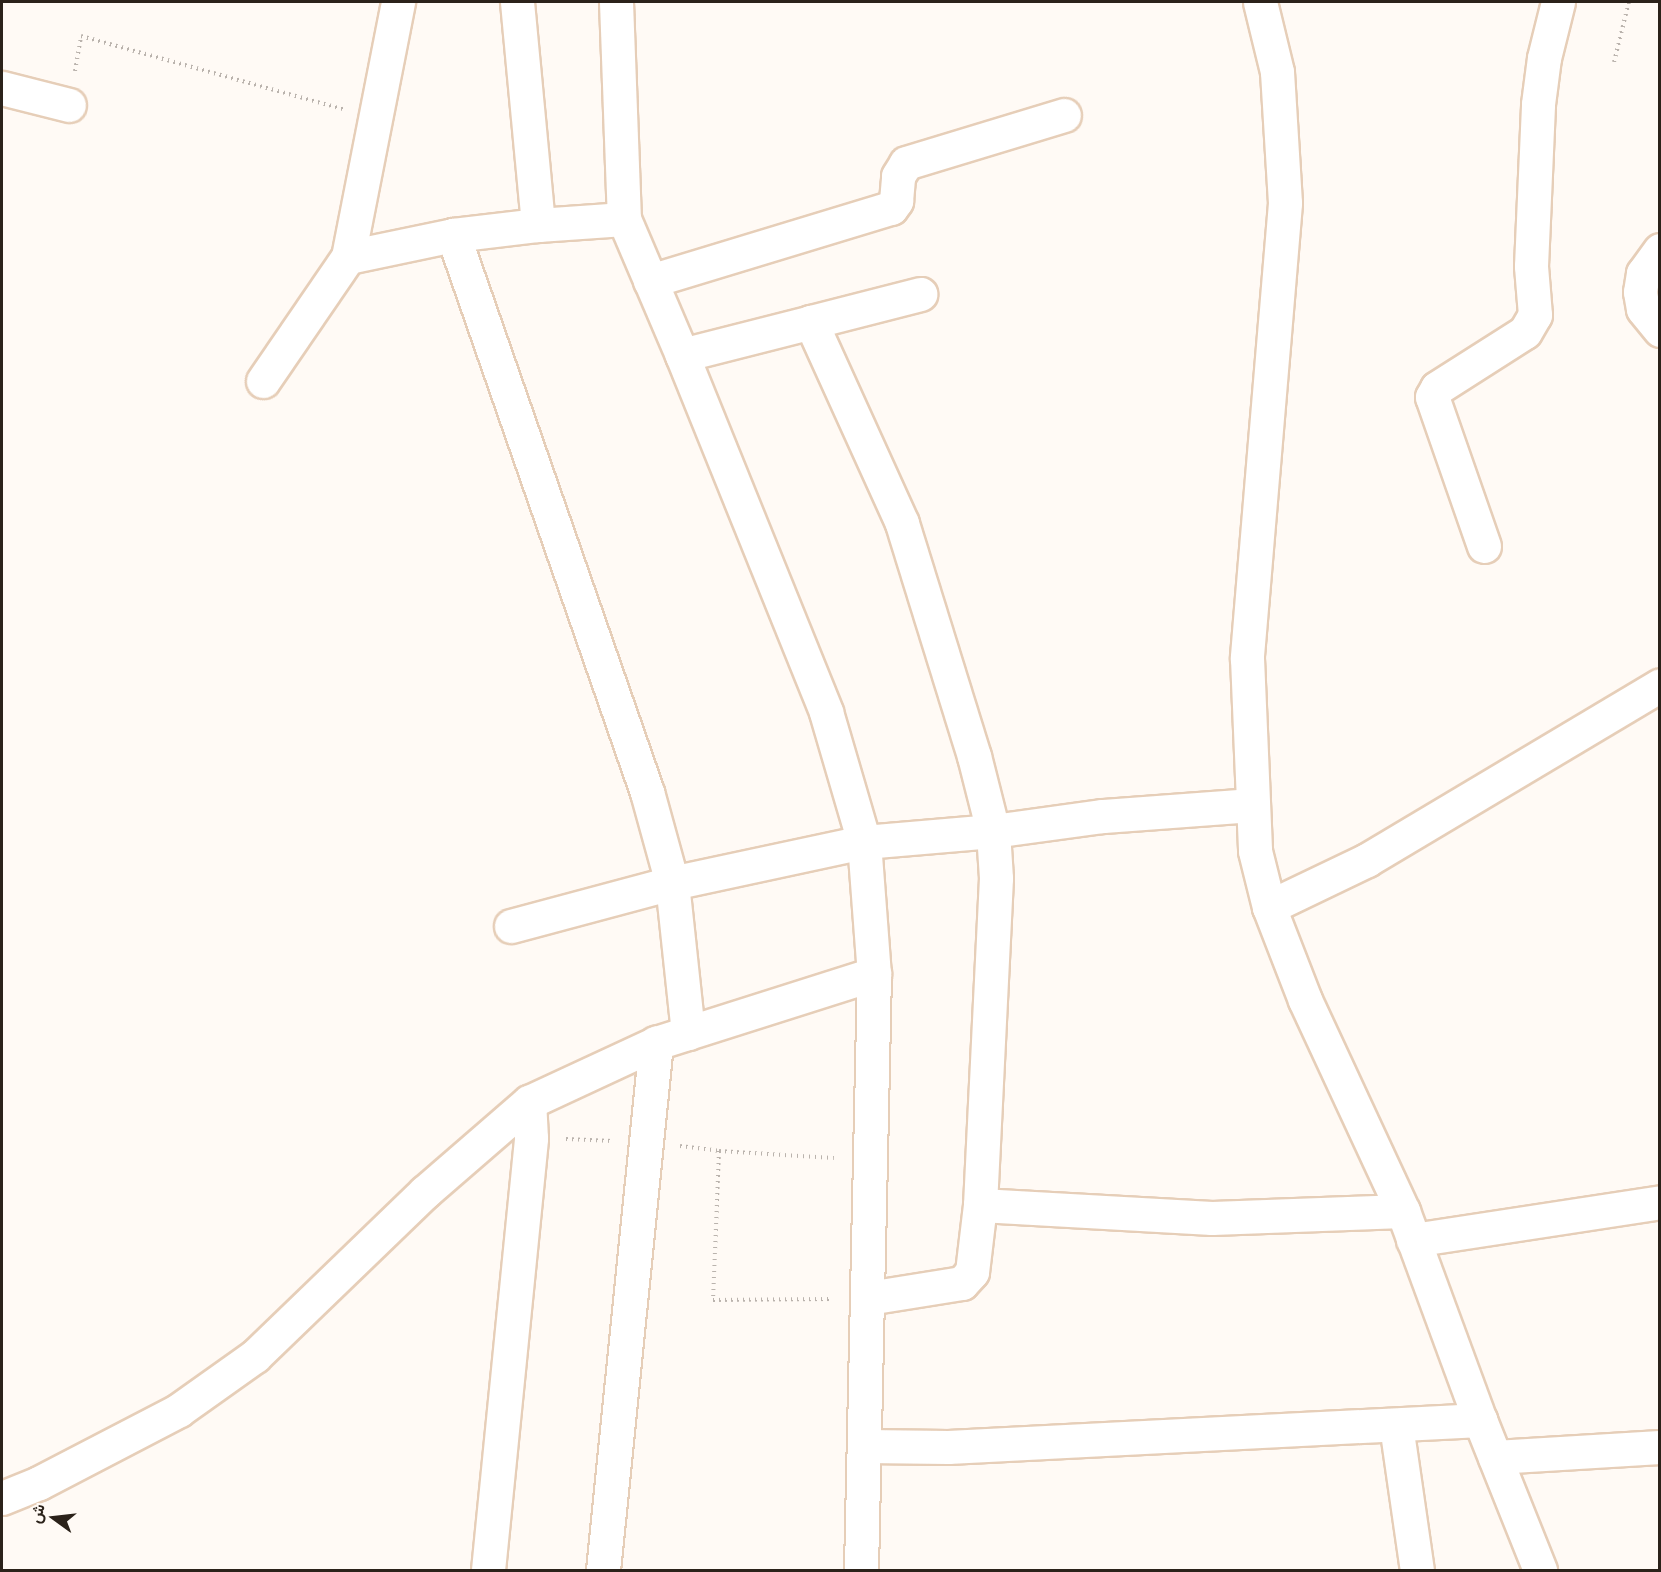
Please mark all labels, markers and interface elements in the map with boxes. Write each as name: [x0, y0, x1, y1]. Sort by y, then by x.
north arrow: [24, 1488, 84, 1548]
text: ش: [23, 1501, 51, 1526]

